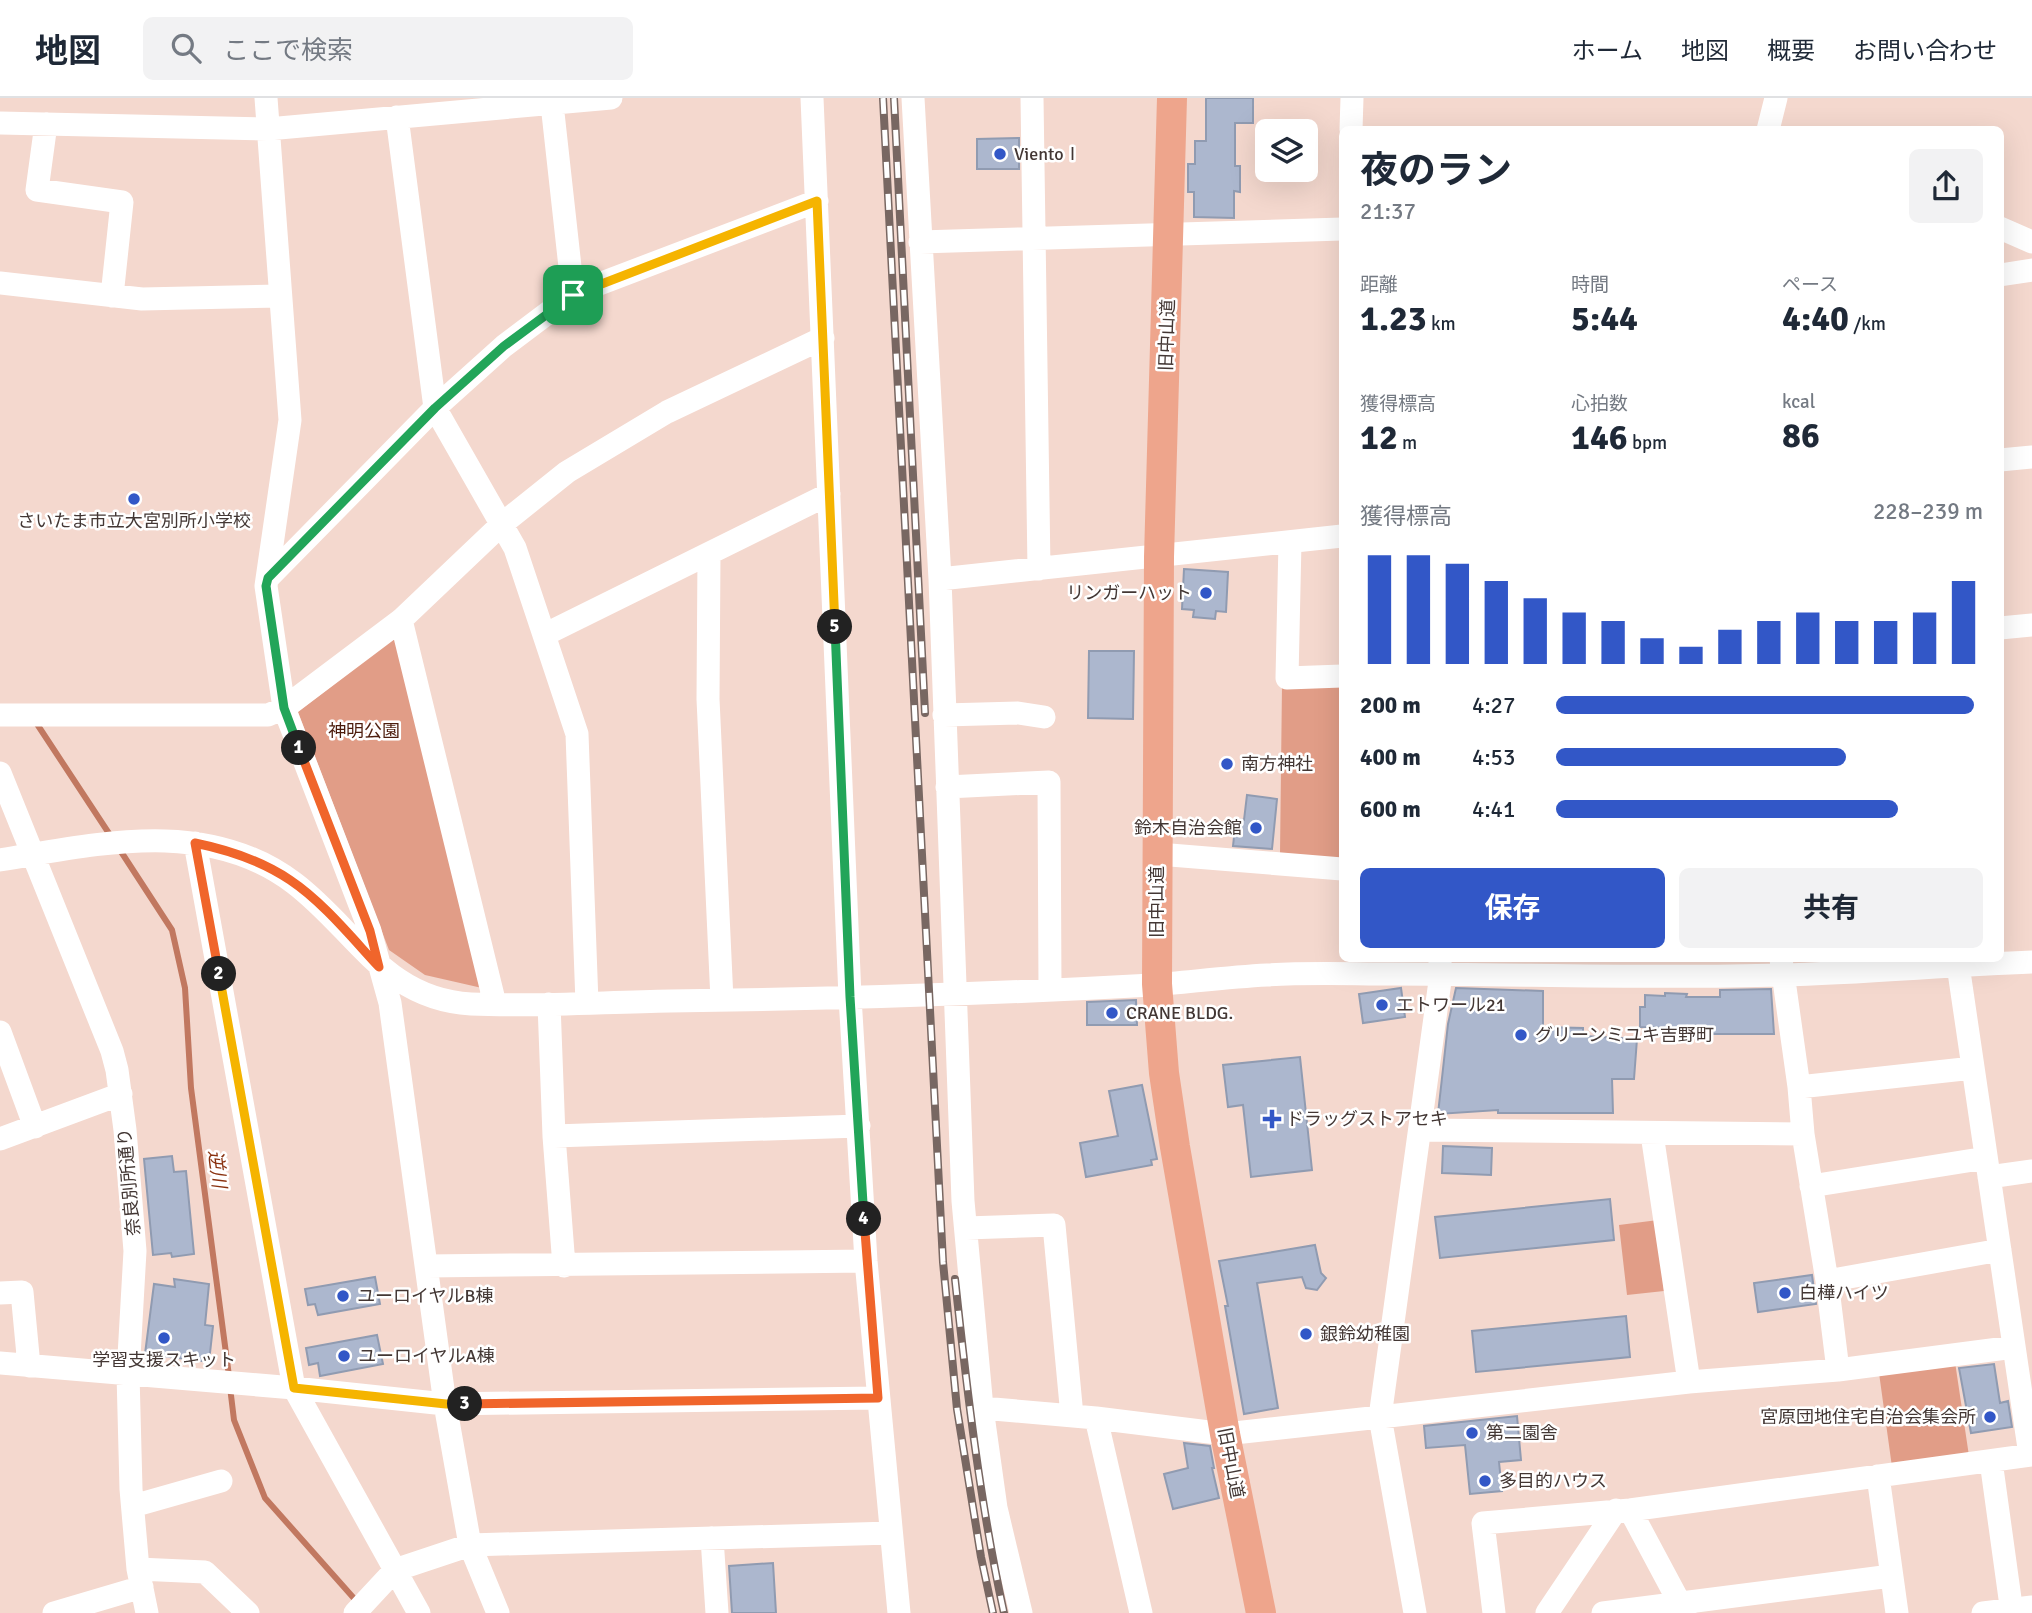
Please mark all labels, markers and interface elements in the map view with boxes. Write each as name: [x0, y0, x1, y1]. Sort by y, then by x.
search box: [143, 17, 633, 80]
icon: search: [167, 29, 205, 67]
text: 地図: [35, 31, 101, 72]
text: ここで検索: [223, 35, 353, 67]
text: ホーム: [1572, 36, 1643, 66]
text: 地図: [1681, 36, 1729, 66]
text: 概要: [1767, 36, 1815, 66]
text: お問い合わせ: [1853, 36, 1997, 66]
map controls: [1255, 119, 1318, 182]
button: layers: [1255, 119, 1318, 182]
place label: VientoⅠ: [1014, 143, 1082, 165]
marker: VientoⅠ: [992, 146, 1008, 162]
text: 夜のラン: [1360, 147, 1512, 194]
button: share: [1909, 149, 1983, 223]
text: 21:37: [1360, 197, 1416, 226]
pin: [543, 265, 603, 325]
text: 距離: [1360, 273, 1398, 297]
text: 時間: [1571, 273, 1609, 297]
text: ペース: [1782, 273, 1838, 297]
icon: arrive: [554, 276, 592, 314]
text: 1.23: [1360, 297, 1427, 340]
text: 5:44: [1571, 297, 1638, 340]
text: 4:40: [1782, 297, 1849, 340]
street label: 旧中山道: [1155, 299, 1179, 371]
text: km: [1427, 312, 1456, 336]
text: /km: [1849, 312, 1886, 336]
text: kcal: [1782, 390, 1815, 414]
text: 獲得標高: [1360, 392, 1436, 416]
text: 心拍数: [1571, 392, 1628, 416]
text: 86: [1782, 414, 1820, 457]
text: 12: [1360, 416, 1398, 459]
text: 146: [1571, 416, 1628, 459]
text: m: [1398, 431, 1417, 455]
text: bpm: [1628, 431, 1667, 455]
marker: さいたま市立大宮別所小学校: [126, 491, 142, 507]
text: 228–239 m: [1873, 497, 1983, 526]
text: 獲得標高: [1360, 502, 1452, 531]
place label: さいたま市立大宮別所小学校: [17, 510, 251, 532]
place label: リンガーハット: [1066, 582, 1192, 604]
marker: リンガーハット: [1198, 585, 1214, 601]
pin: 5: [818, 610, 852, 644]
text: 5: [829, 614, 840, 638]
text: 200 m: [1360, 691, 1421, 720]
text: 4:27: [1472, 691, 1515, 720]
park label: 神明公園: [328, 720, 400, 742]
pin: 1: [282, 730, 316, 766]
text: 1: [293, 735, 304, 759]
text: 400 m: [1360, 743, 1421, 772]
text: 4:53: [1472, 743, 1515, 772]
place label: 南方神社: [1241, 753, 1313, 775]
marker: 南方神社: [1219, 756, 1235, 772]
text: 600 m: [1360, 795, 1421, 824]
text: 4:41: [1472, 795, 1515, 824]
place label: 鈴木自治会館: [1134, 817, 1242, 839]
marker: 鈴木自治会館: [1248, 820, 1264, 836]
street label: 旧中山道: [1146, 866, 1168, 938]
button: 保存: [1360, 868, 1665, 948]
button: 共有: [1679, 868, 1983, 948]
pin: 2: [202, 956, 236, 992]
text: 2: [213, 961, 224, 985]
place label: エトワール21: [1396, 994, 1505, 1016]
marker: エトワール21: [1374, 997, 1390, 1013]
place label: CRANE BLDG.: [1126, 1002, 1233, 1024]
marker: CRANE BLDG.: [1104, 1005, 1120, 1021]
place label: グリーンミユキ吉野町: [1535, 1024, 1714, 1046]
marker: グリーンミユキ吉野町: [1513, 1027, 1529, 1043]
place label: ドラッグストアセキ: [1286, 1108, 1448, 1130]
marker: ドラッグストアセキ: [1264, 1111, 1280, 1127]
street label: 奈良別所通り: [113, 1127, 145, 1237]
water label: 逆川: [203, 1149, 231, 1191]
pin: 4: [846, 1202, 882, 1236]
text: 4: [858, 1206, 869, 1230]
place label: 白樺ハイツ: [1799, 1282, 1889, 1304]
place label: ユーロイヤルB棟: [357, 1285, 493, 1307]
marker: 白樺ハイツ: [1777, 1285, 1793, 1301]
marker: ユーロイヤルB棟: [335, 1288, 351, 1304]
place label: 銀鈴幼稚園: [1320, 1323, 1410, 1345]
marker: 銀鈴幼稚園: [1298, 1326, 1314, 1342]
marker: 学習支援スキット: [156, 1330, 172, 1346]
place label: ユーロイヤルA棟: [358, 1345, 494, 1367]
marker: ユーロイヤルA棟: [336, 1348, 352, 1364]
place label: 学習支援スキット: [92, 1349, 236, 1371]
pin: 3: [448, 1386, 482, 1422]
text: 3: [459, 1391, 470, 1415]
place label: 宮原団地住宅自治会集会所: [1760, 1406, 1976, 1428]
marker: 宮原団地住宅自治会集会所: [1982, 1409, 1998, 1425]
place label: 第二園舎: [1486, 1422, 1558, 1444]
marker: 第二園舎: [1464, 1425, 1480, 1441]
street label: 旧中山道: [1213, 1426, 1249, 1500]
place label: 多目的ハウス: [1499, 1470, 1607, 1492]
marker: 多目的ハウス: [1477, 1473, 1493, 1489]

